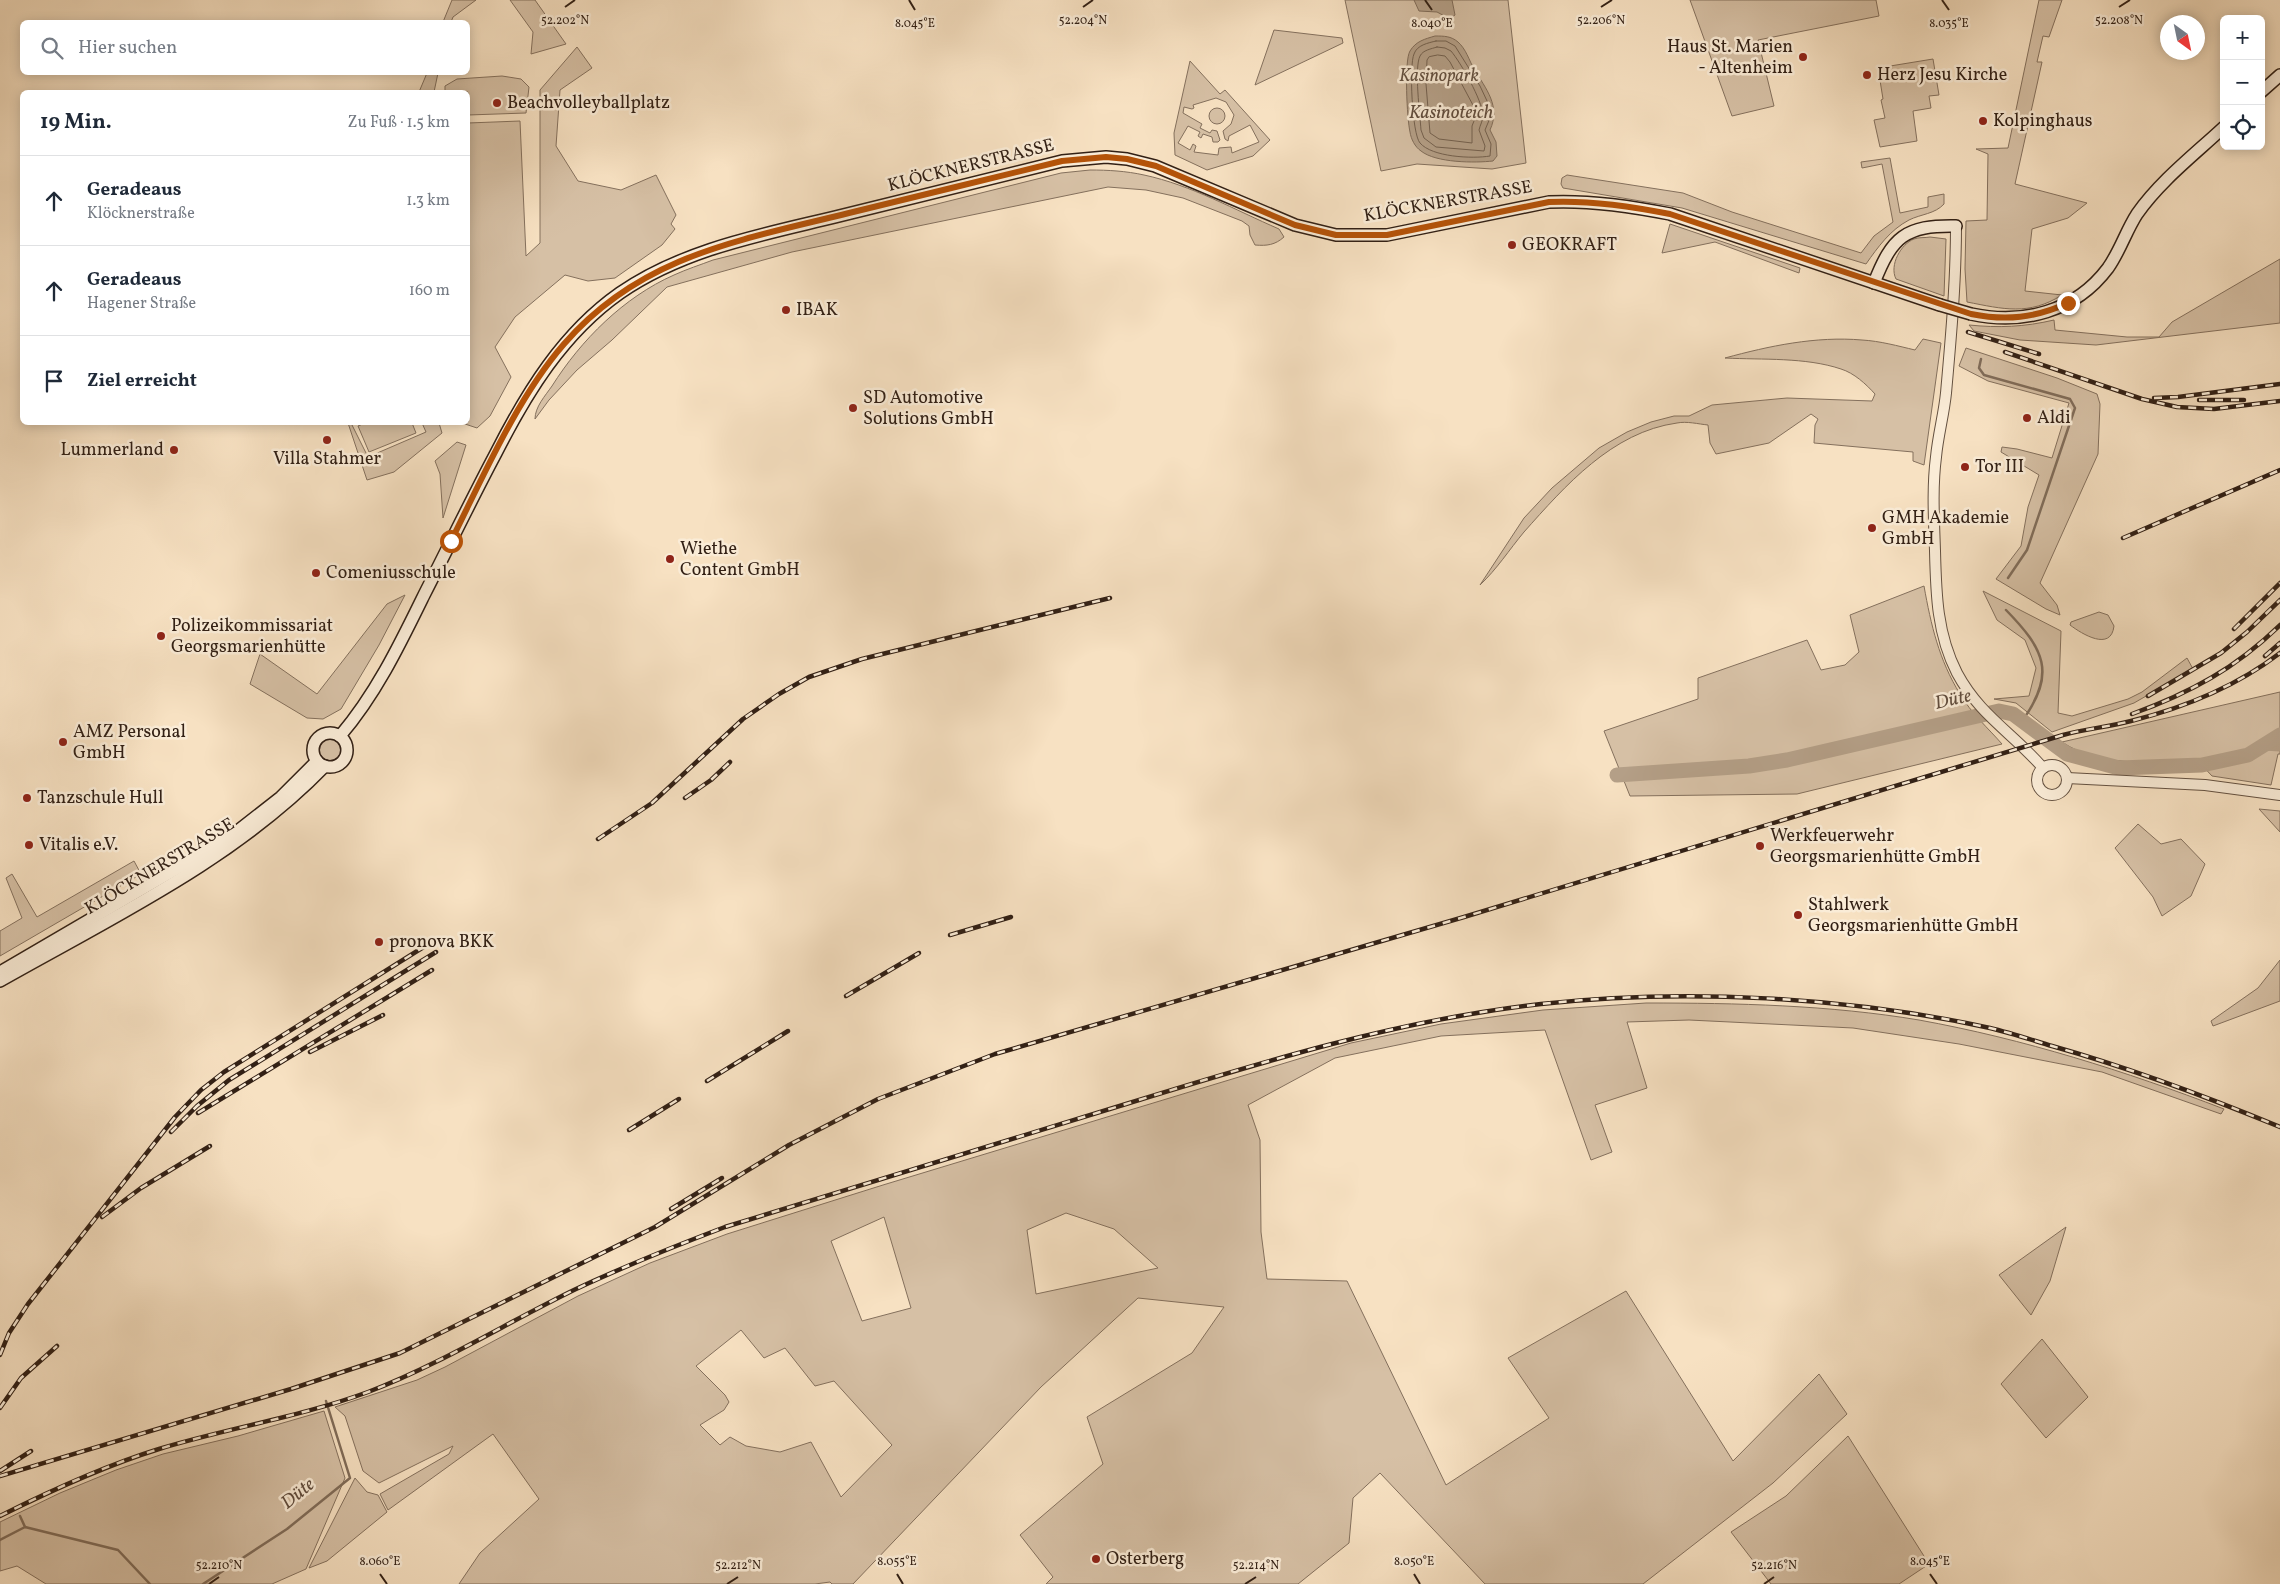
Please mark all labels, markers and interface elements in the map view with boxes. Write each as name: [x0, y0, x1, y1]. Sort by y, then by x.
text: 52.202°N: [541, 13, 589, 29]
text: 52.204°N: [1059, 13, 1107, 29]
text: 52.206°N: [1577, 13, 1625, 29]
text: 52.208°N: [2095, 13, 2143, 29]
north arrow: [2160, 15, 2205, 60]
map controls: [2220, 15, 2265, 150]
button: +: [2220, 15, 2265, 60]
text: 8.045°E: [895, 16, 935, 32]
text: 8.040°E: [1411, 16, 1453, 32]
text: 8.035°E: [1929, 16, 1969, 32]
search box: [20, 20, 470, 75]
icon: search: [38, 34, 66, 62]
text: Hier suchen: [78, 35, 177, 61]
place label: Haus St. Marien - Altenheim: [1667, 35, 1793, 81]
marker: Haus St. Marien - Altenheim: [1797, 51, 1809, 63]
button: −: [2220, 60, 2265, 105]
place label: Herz Jesu Kirche: [1877, 63, 2007, 88]
park label: Kasinopark: [1399, 64, 1479, 89]
marker: Herz Jesu Kirche: [1861, 69, 1873, 81]
place label: Beachvolleyballplatz: [507, 91, 670, 116]
marker: Beachvolleyballplatz: [491, 97, 503, 109]
water label: Kasinoteich: [1409, 100, 1493, 126]
button: locate: [2220, 105, 2265, 150]
text: 19 Min.: [40, 108, 112, 137]
place label: Kolpinghaus: [1993, 109, 2093, 134]
text: Zu Fuß · 1.5 km: [348, 112, 450, 134]
marker: Kolpinghaus: [1977, 115, 1989, 127]
street label: KLÖCKNERSTRASSE: [885, 133, 1057, 199]
street label: KLÖCKNERSTRASSE: [1362, 175, 1534, 229]
text: Geradeaus: [87, 177, 182, 203]
icon: ahead: [40, 187, 68, 215]
text: 1.3 km: [406, 190, 450, 212]
text: Klöcknerstraße: [87, 203, 195, 225]
place label: GEOKRAFT: [1522, 233, 1617, 258]
marker: GEOKRAFT: [1506, 239, 1518, 251]
text: Geradeaus: [87, 267, 182, 293]
icon: ahead: [40, 277, 68, 305]
text: 160 m: [409, 280, 450, 302]
route end: [2057, 292, 2080, 315]
text: Hagener Straße: [87, 293, 196, 315]
place label: IBAK: [796, 298, 838, 323]
marker: IBAK: [780, 304, 792, 316]
icon: arrive: [40, 367, 68, 395]
text: Ziel erreicht: [87, 368, 197, 394]
place label: SD Automotive Solutions GmbH: [863, 386, 994, 432]
marker: SD Automotive Solutions GmbH: [847, 402, 859, 414]
place label: Aldi: [2037, 406, 2071, 431]
marker: Aldi: [2021, 412, 2033, 424]
marker: Villa Stahmer: [321, 434, 333, 446]
place label: Lummerland: [61, 438, 164, 463]
marker: Lummerland: [168, 444, 180, 456]
place label: Villa Stahmer: [273, 447, 382, 472]
place label: Tor III: [1975, 455, 2024, 480]
marker: Tor III: [1959, 461, 1971, 473]
place label: GMH Akademie GmbH: [1882, 506, 2009, 552]
marker: GMH Akademie GmbH: [1866, 522, 1878, 534]
route start: [440, 530, 463, 553]
place label: Wiethe Content GmbH: [680, 537, 800, 583]
marker: Wiethe Content GmbH: [664, 553, 676, 565]
place label: Comeniusschule: [326, 561, 456, 586]
marker: Comeniusschule: [310, 567, 322, 579]
place label: Polizeikommissariat Georgsmarienhütte: [171, 614, 333, 660]
marker: Polizeikommissariat Georgsmarienhütte: [155, 630, 167, 642]
water label: Düte: [1932, 683, 1974, 717]
place label: AMZ Personal GmbH: [73, 720, 186, 766]
marker: AMZ Personal GmbH: [57, 736, 69, 748]
place label: Tanzschule Hull: [37, 786, 163, 811]
marker: Tanzschule Hull: [21, 792, 33, 804]
street label: KLÖCKNERSTRASSE: [80, 812, 240, 922]
place label: Werkfeuerwehr Georgsmarienhütte GmbH: [1770, 824, 1981, 870]
place label: Vitalis e.V.: [39, 833, 118, 858]
marker: Vitalis e.V.: [23, 839, 35, 851]
marker: Werkfeuerwehr Georgsmarienhütte GmbH: [1754, 840, 1766, 852]
place label: Stahlwerk Georgsmarienhütte GmbH: [1808, 893, 2019, 939]
marker: Stahlwerk Georgsmarienhütte GmbH: [1792, 909, 1804, 921]
place label: pronova BKK: [389, 930, 494, 955]
marker: pronova BKK: [373, 936, 385, 948]
water label: Düte: [276, 1472, 320, 1516]
place label: Osterberg: [1106, 1547, 1184, 1572]
marker: Osterberg: [1090, 1553, 1102, 1565]
text: 8.060°E: [359, 1554, 401, 1570]
text: 8.055°E: [877, 1554, 917, 1570]
text: 8.050°E: [1394, 1554, 1434, 1570]
text: 8.045°E: [1910, 1554, 1950, 1570]
text: 52.210°N: [196, 1558, 242, 1574]
text: 52.212°N: [715, 1558, 761, 1574]
text: 52.214°N: [1233, 1558, 1279, 1574]
text: 52.216°N: [1751, 1558, 1797, 1574]

